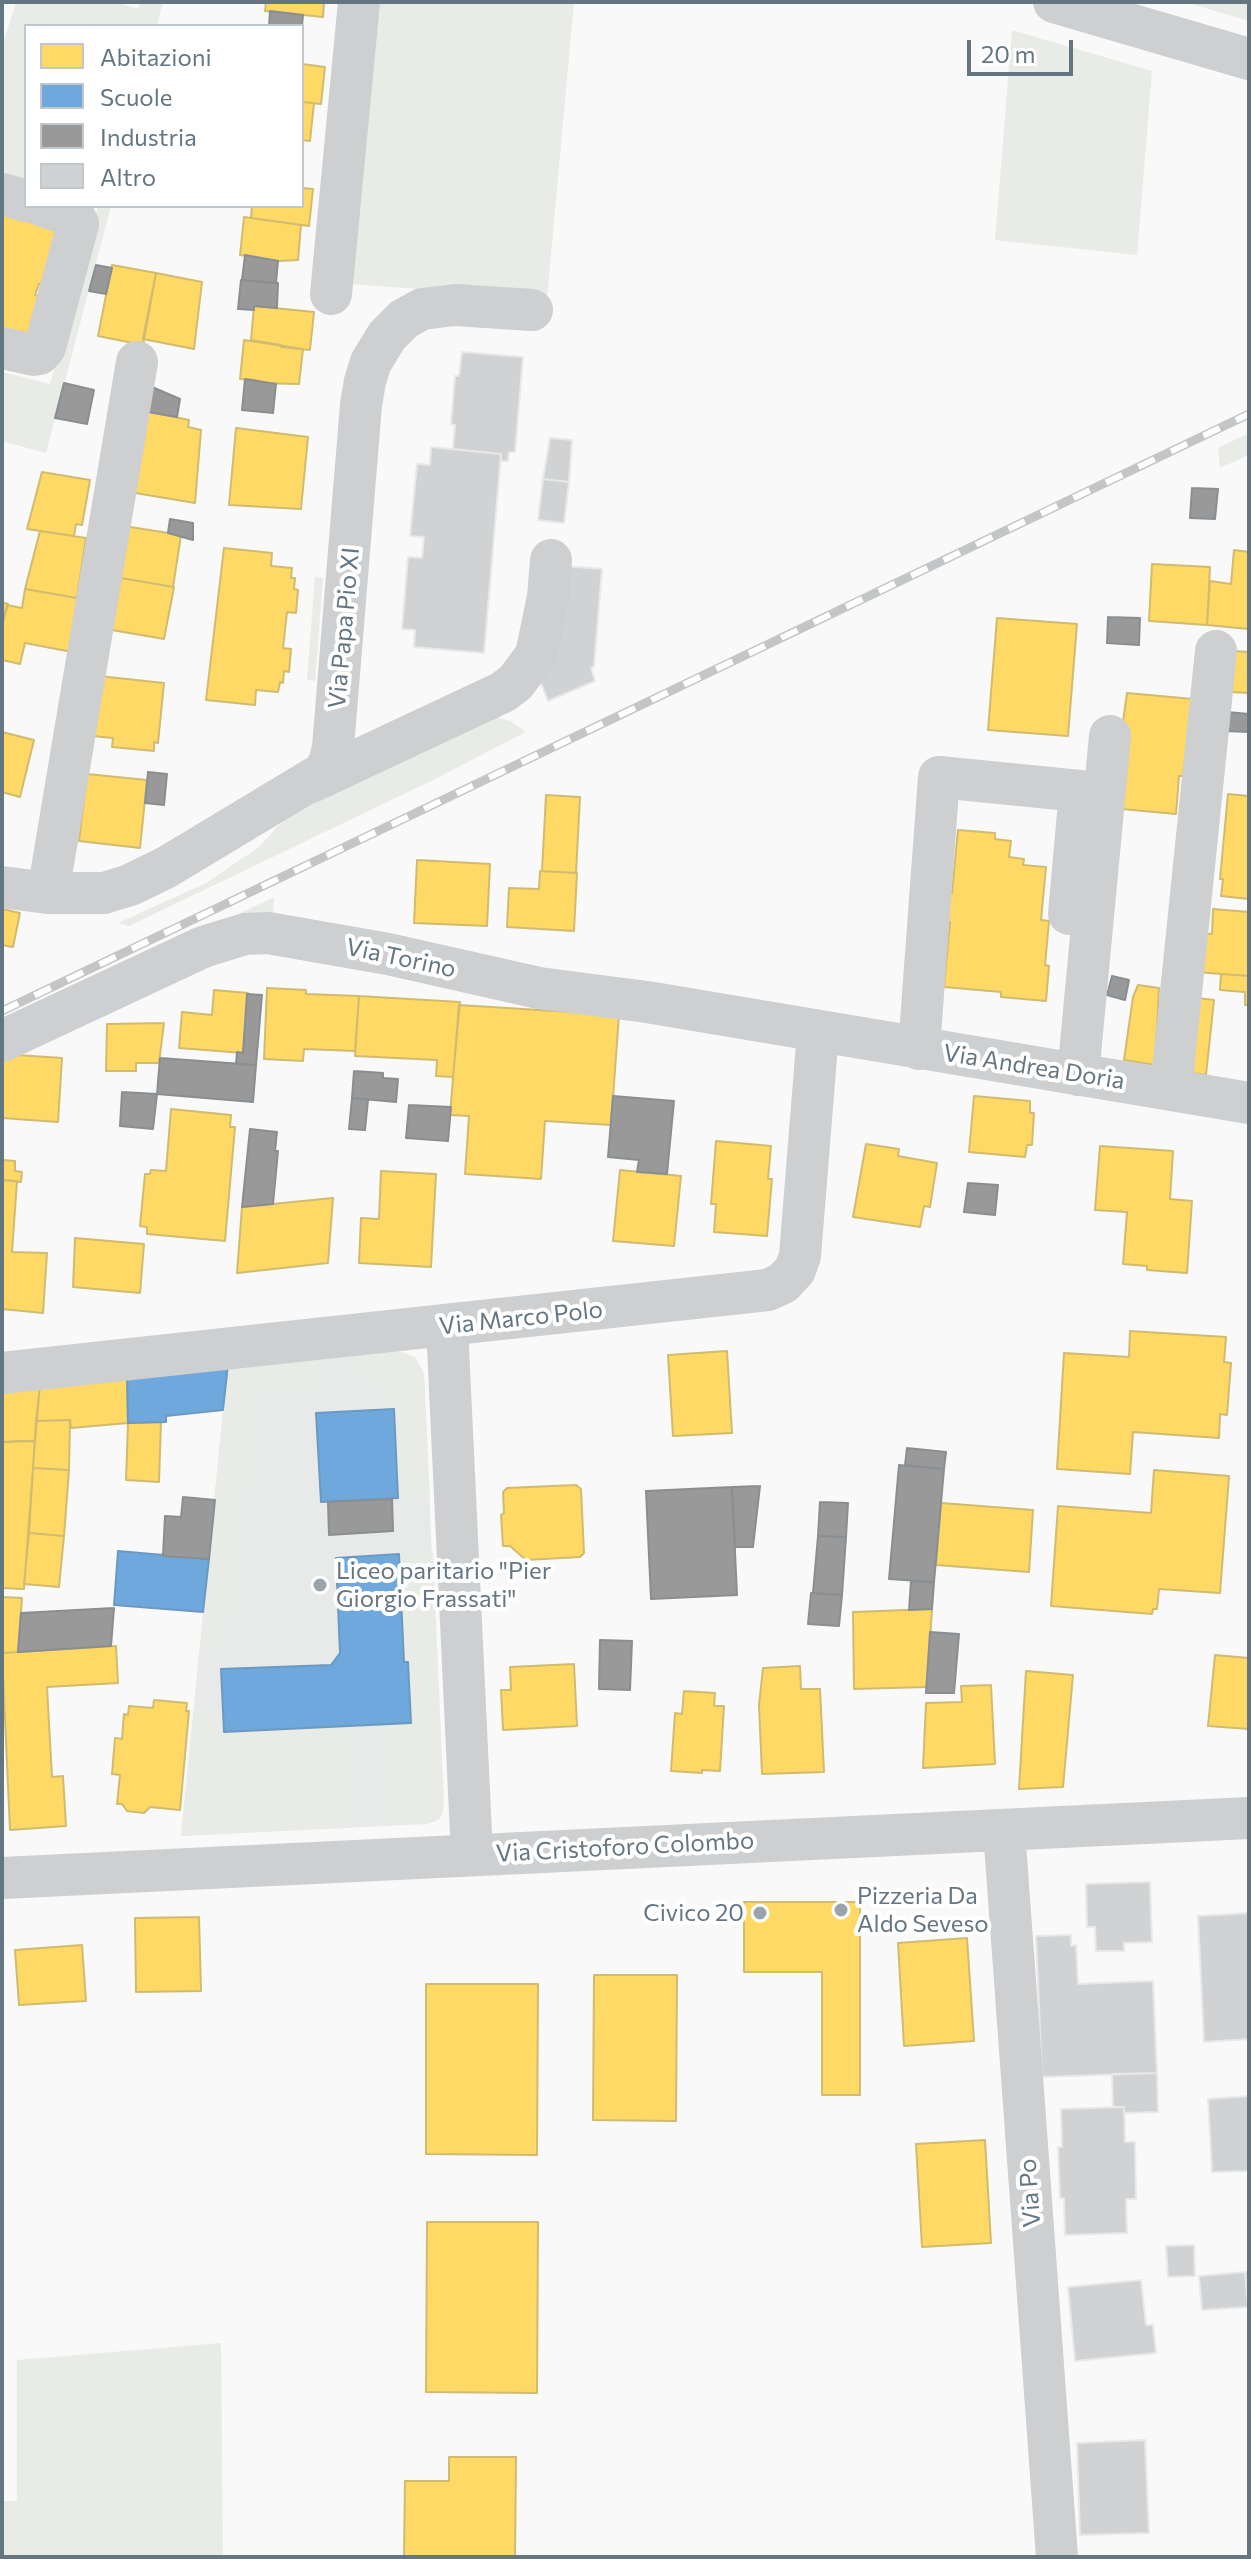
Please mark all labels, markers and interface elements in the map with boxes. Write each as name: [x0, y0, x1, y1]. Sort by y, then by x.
legend: [24, 24, 304, 208]
scale bar: [971, 24, 1077, 74]
text: 20 m: [981, 39, 1035, 68]
text: Abitazioni: [100, 42, 212, 71]
text: Scuole: [100, 82, 172, 111]
text: Industria: [100, 122, 197, 151]
text: Altro: [100, 162, 156, 191]
street label: Via Papa Pio XI: [323, 546, 365, 710]
street label: Via Torino: [343, 932, 459, 984]
street label: Via Andrea Doria: [941, 1038, 1127, 1096]
street label: Via Marco Polo: [438, 1295, 604, 1341]
place label: Liceo paritario "Pier Giorgio Frassati": [336, 1557, 551, 1613]
marker: Liceo paritario "Pier Giorgio Frassati": [311, 1576, 329, 1594]
street label: Via Cristoforo Colombo: [495, 1826, 755, 1868]
place label: Pizzeria Da Aldo Seveso: [857, 1882, 989, 1938]
place label: Civico 20: [643, 1899, 744, 1927]
marker: Pizzeria Da Aldo Seveso: [832, 1901, 850, 1919]
marker: Civico 20: [751, 1904, 769, 1922]
street label: Via Po: [1013, 2158, 1047, 2228]

